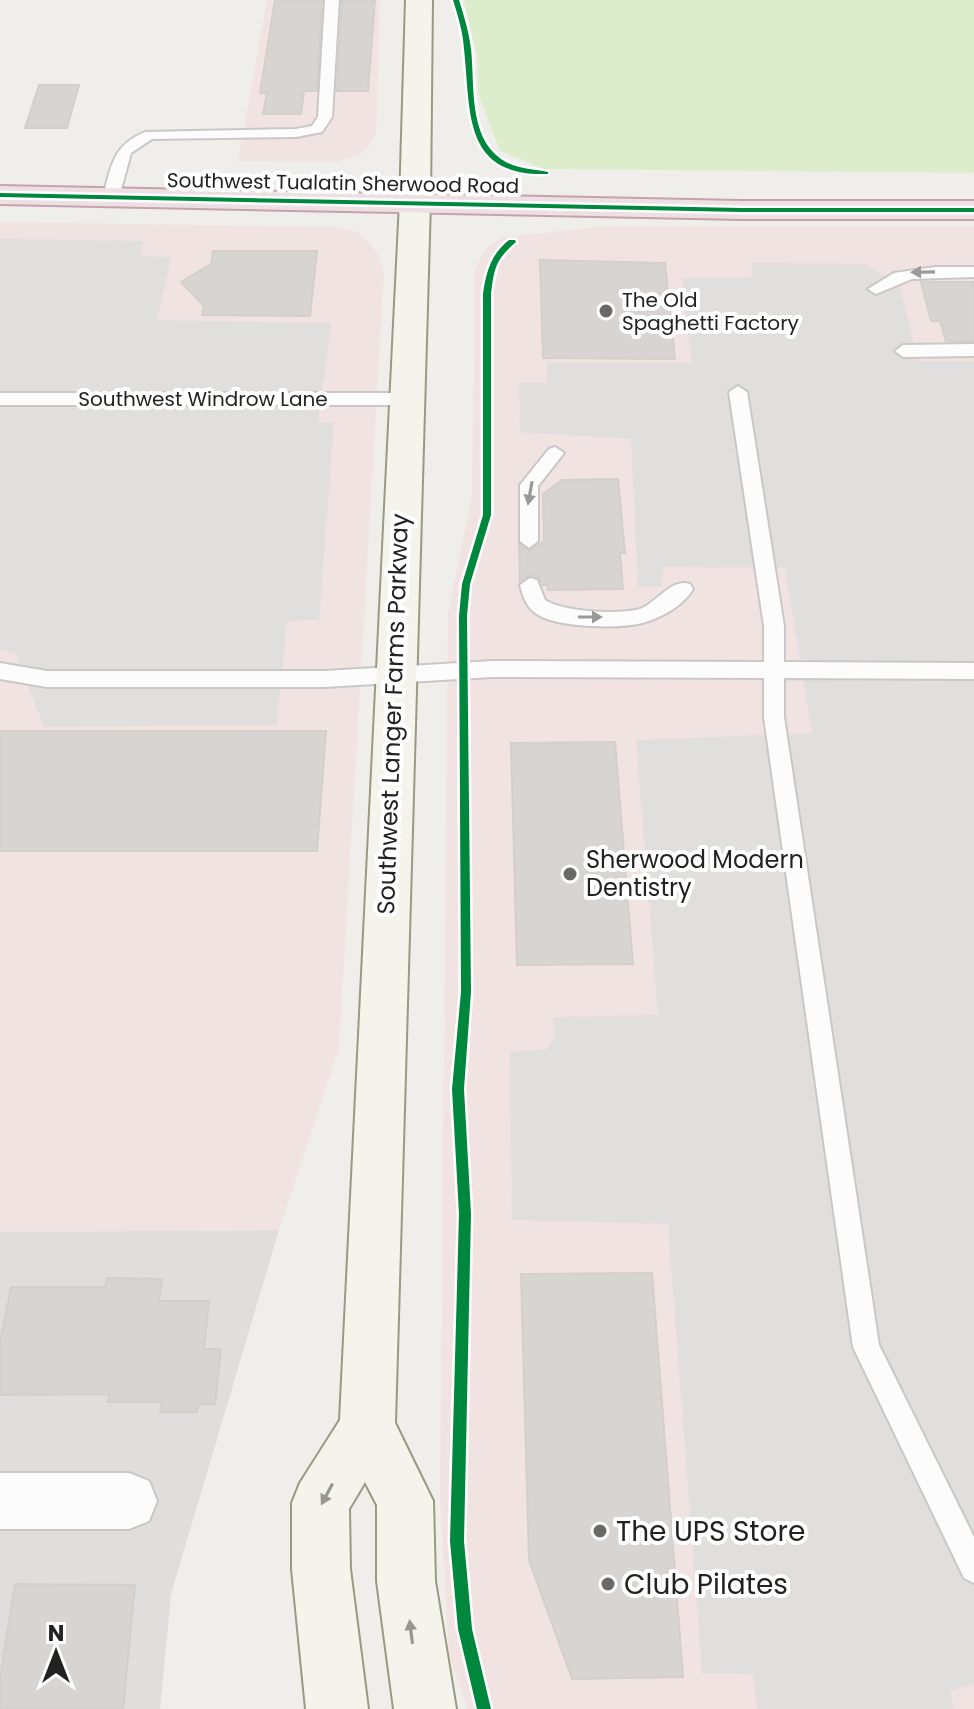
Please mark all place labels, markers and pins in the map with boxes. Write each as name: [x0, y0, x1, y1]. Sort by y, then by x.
place label: The Old Spaghetti Factory: [622, 286, 799, 337]
marker: The Old Spaghetti Factory: [597, 302, 615, 320]
place label: Sherwood Modern Dentistry: [586, 843, 804, 904]
marker: Sherwood Modern Dentistry: [561, 865, 579, 883]
place label: The UPS Store: [616, 1512, 805, 1551]
marker: The UPS Store: [591, 1522, 609, 1540]
place label: Club Pilates: [624, 1565, 788, 1604]
marker: Club Pilates: [599, 1575, 617, 1593]

